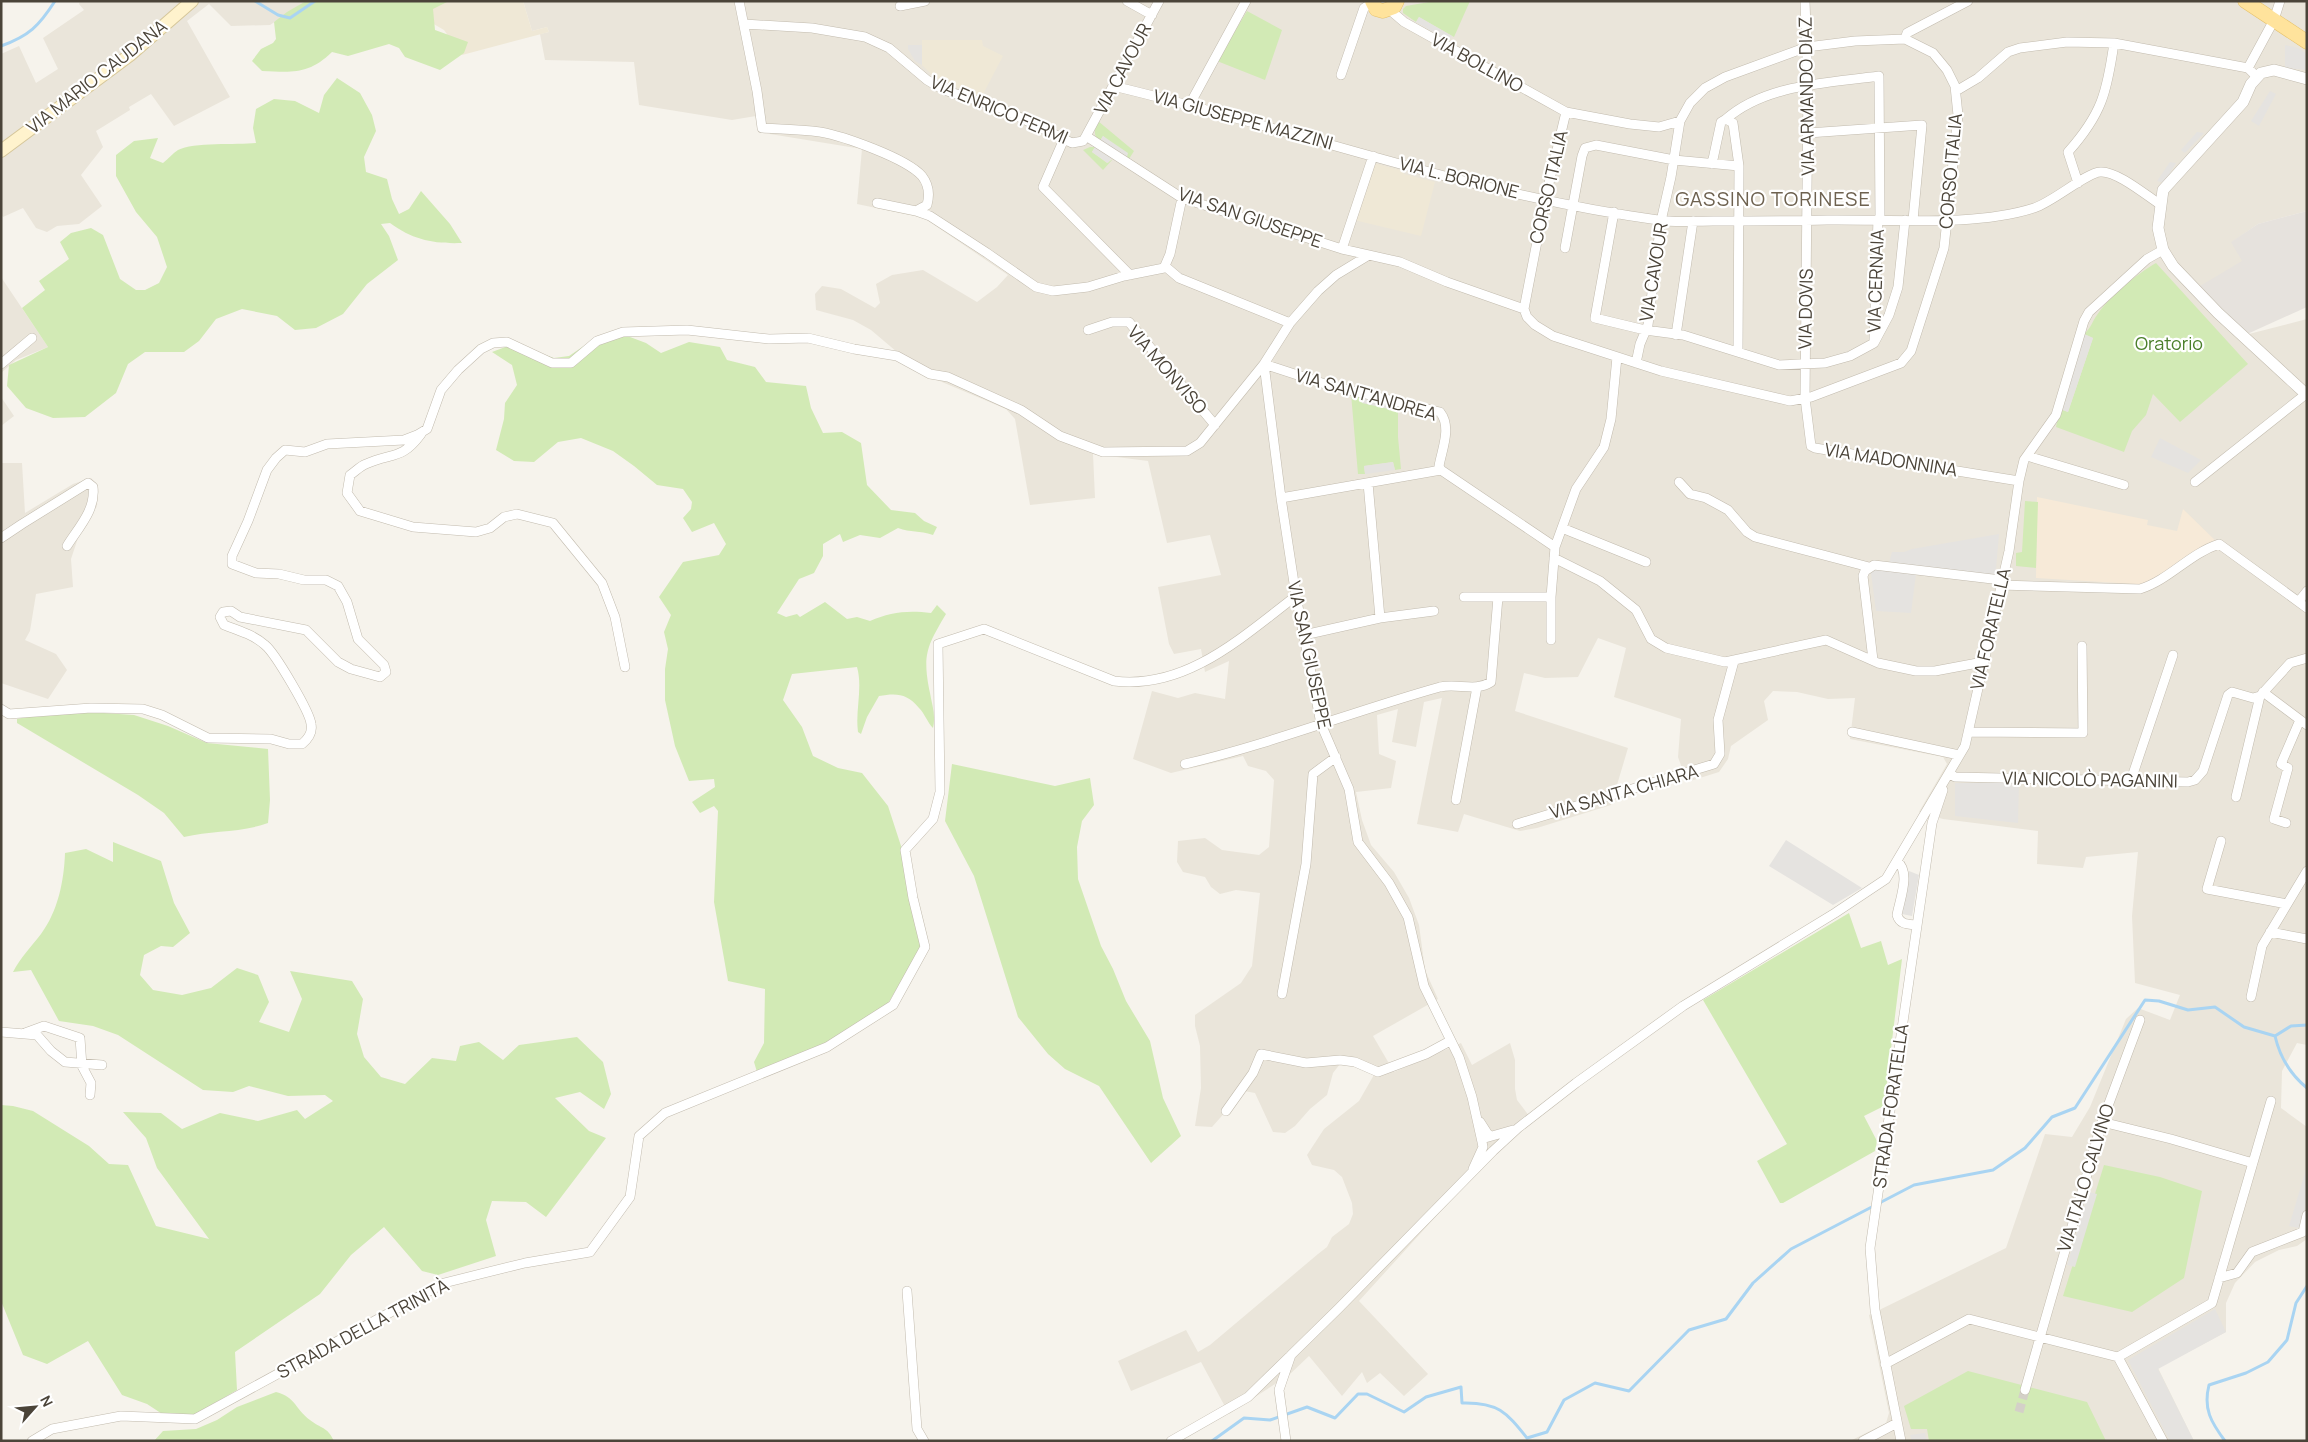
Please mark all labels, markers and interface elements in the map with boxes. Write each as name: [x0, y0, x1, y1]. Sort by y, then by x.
street label: VIA MARIO CAUDANA: [21, 13, 172, 139]
street label: VIA ARMANDO DIAZ: [1793, 16, 1819, 176]
street label: VIA CAVOUR: [1088, 19, 1156, 118]
street label: VIA BOLLINO: [1427, 27, 1528, 97]
street label: VIA ENRICO FERMI: [927, 69, 1072, 149]
street label: VIA GIUSEPPE MAZZINI: [1151, 83, 1336, 155]
street label: CORSO ITALIA: [1933, 112, 1967, 230]
street label: CORSO ITALIA: [1523, 127, 1573, 246]
street label: VIA L. BORIONE: [1397, 151, 1522, 204]
street label: VIA SAN GIUSEPPE: [1175, 181, 1326, 253]
district label: GASSINO TORINESE: [1675, 185, 1871, 212]
street label: VIA CAVOUR: [1633, 220, 1673, 323]
street label: VIA CERNAIA: [1861, 228, 1889, 333]
street label: VIA DOVIS: [1792, 268, 1818, 350]
street label: VIA MONVISO: [1123, 320, 1213, 419]
park label: Oratorio: [2135, 331, 2203, 355]
street label: VIA SANT'ANDREA: [1293, 362, 1440, 426]
street label: VIA MADONNINA: [1823, 437, 1960, 481]
street label: VIA FORATELLA: [1964, 565, 2016, 692]
street label: VIA SAN GIUSEPPE: [1283, 579, 1337, 731]
street label: VIA SANTA CHIARA: [1546, 758, 1702, 824]
street label: VIA NICOLÒ PAGANINI: [2002, 765, 2178, 793]
street label: STRADA FORATELLA: [1867, 1021, 1914, 1190]
street label: VIA ITALO CALVINO: [2051, 1101, 2119, 1255]
street label: STRADA DELLA TRINITÀ: [272, 1272, 453, 1384]
north arrow: [10, 1382, 60, 1432]
text: N: [36, 1392, 58, 1410]

